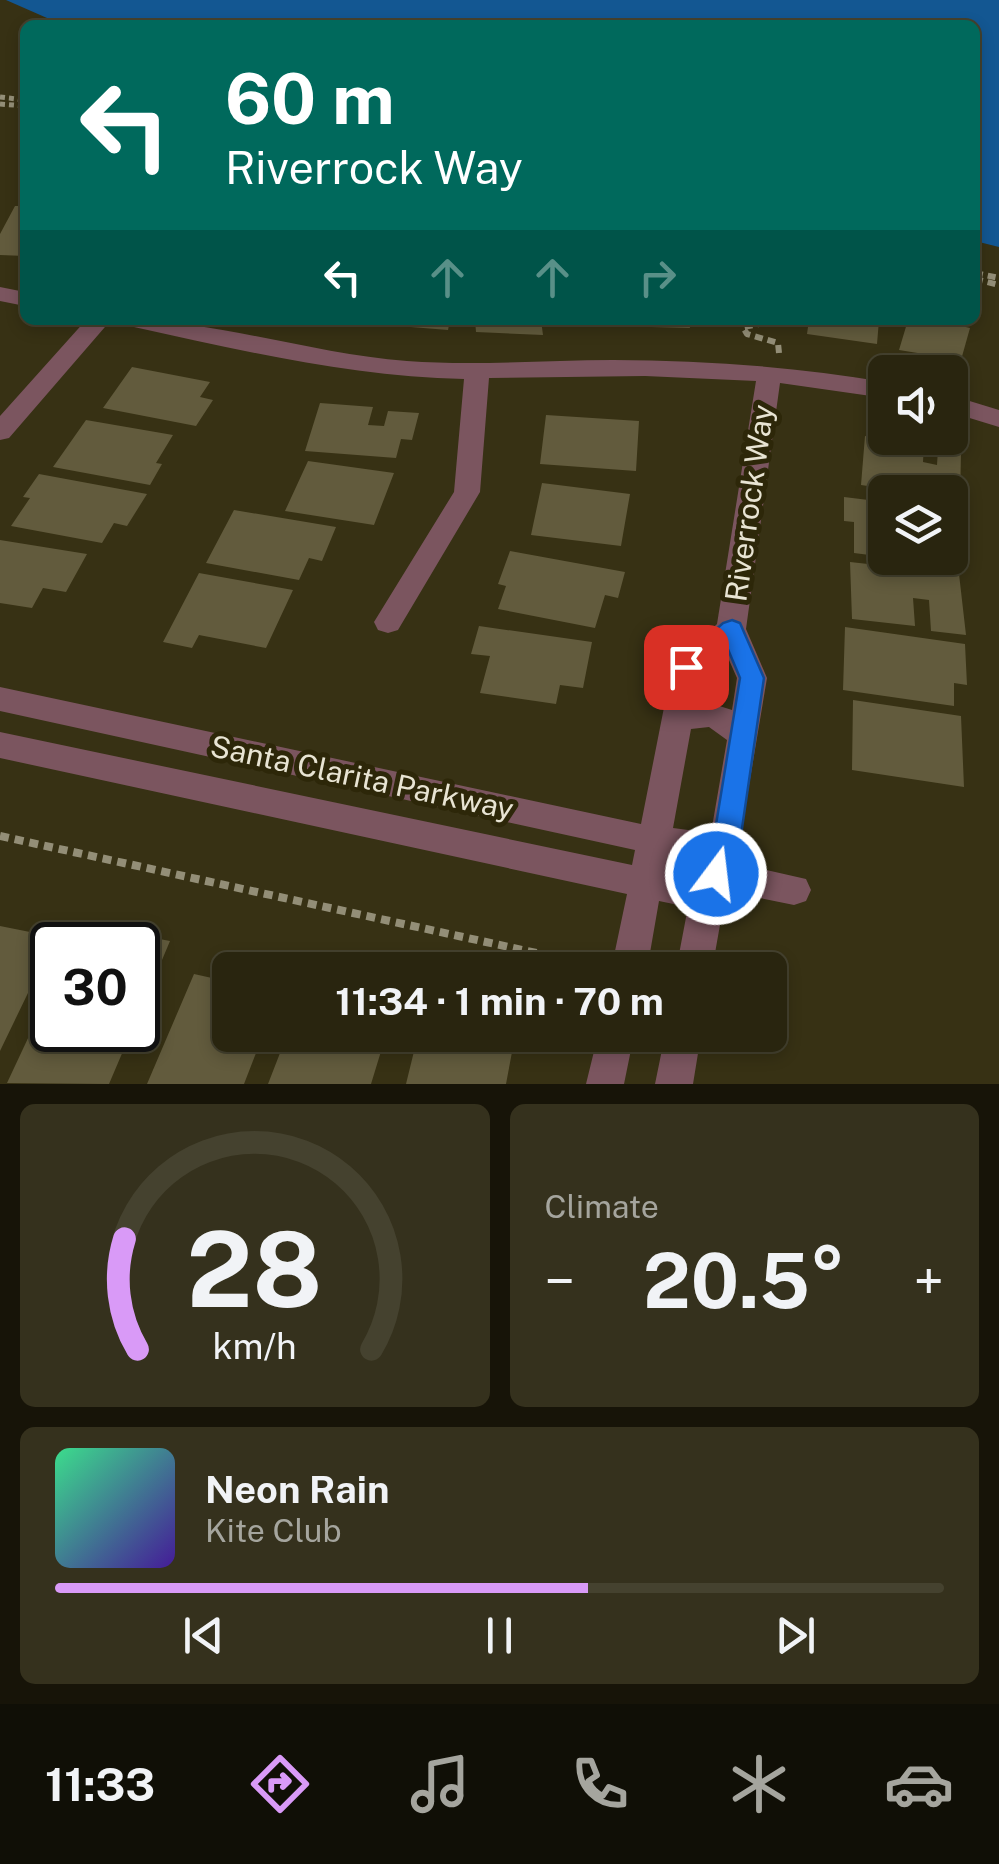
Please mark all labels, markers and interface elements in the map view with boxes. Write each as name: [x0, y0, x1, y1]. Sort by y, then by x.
text: 60 m: [225, 57, 395, 140]
icon: left: [60, 60, 190, 190]
text: Riverrock Way: [225, 141, 523, 194]
icon: left: [315, 250, 370, 305]
icon: ahead: [420, 250, 475, 305]
icon: ahead: [525, 250, 580, 305]
icon: right: [630, 250, 685, 305]
map controls: [868, 355, 968, 575]
button: sound: [868, 355, 968, 455]
street label: Riverrock Way: [717, 402, 781, 604]
button: layers: [868, 475, 968, 575]
pin: [644, 625, 729, 710]
icon: arrive: [659, 640, 714, 695]
street label: Santa Clarita Parkway: [207, 727, 517, 827]
position arrow: [664, 822, 768, 926]
speed limit sign: 30: [30, 922, 160, 1052]
text: 11:34 · 1 min · 70 m: [335, 979, 664, 1024]
text: Climate: [545, 1188, 659, 1225]
text: 28: [187, 1208, 323, 1330]
text: 20.5°: [643, 1237, 845, 1325]
text: −: [545, 1249, 575, 1313]
text: +: [913, 1249, 944, 1313]
text: km/h: [213, 1325, 297, 1367]
text: Neon Rain: [205, 1467, 389, 1512]
text: Kite Club: [205, 1512, 342, 1549]
icon: previous: [176, 1608, 231, 1663]
icon: pause: [472, 1608, 527, 1663]
icon: next: [768, 1608, 823, 1663]
icon: directions: [245, 1749, 315, 1819]
icon: music: [405, 1749, 475, 1819]
icon: phone: [565, 1749, 635, 1819]
icon: climate: [724, 1749, 794, 1819]
icon: car: [884, 1749, 954, 1819]
text: 11:33: [45, 1758, 155, 1811]

